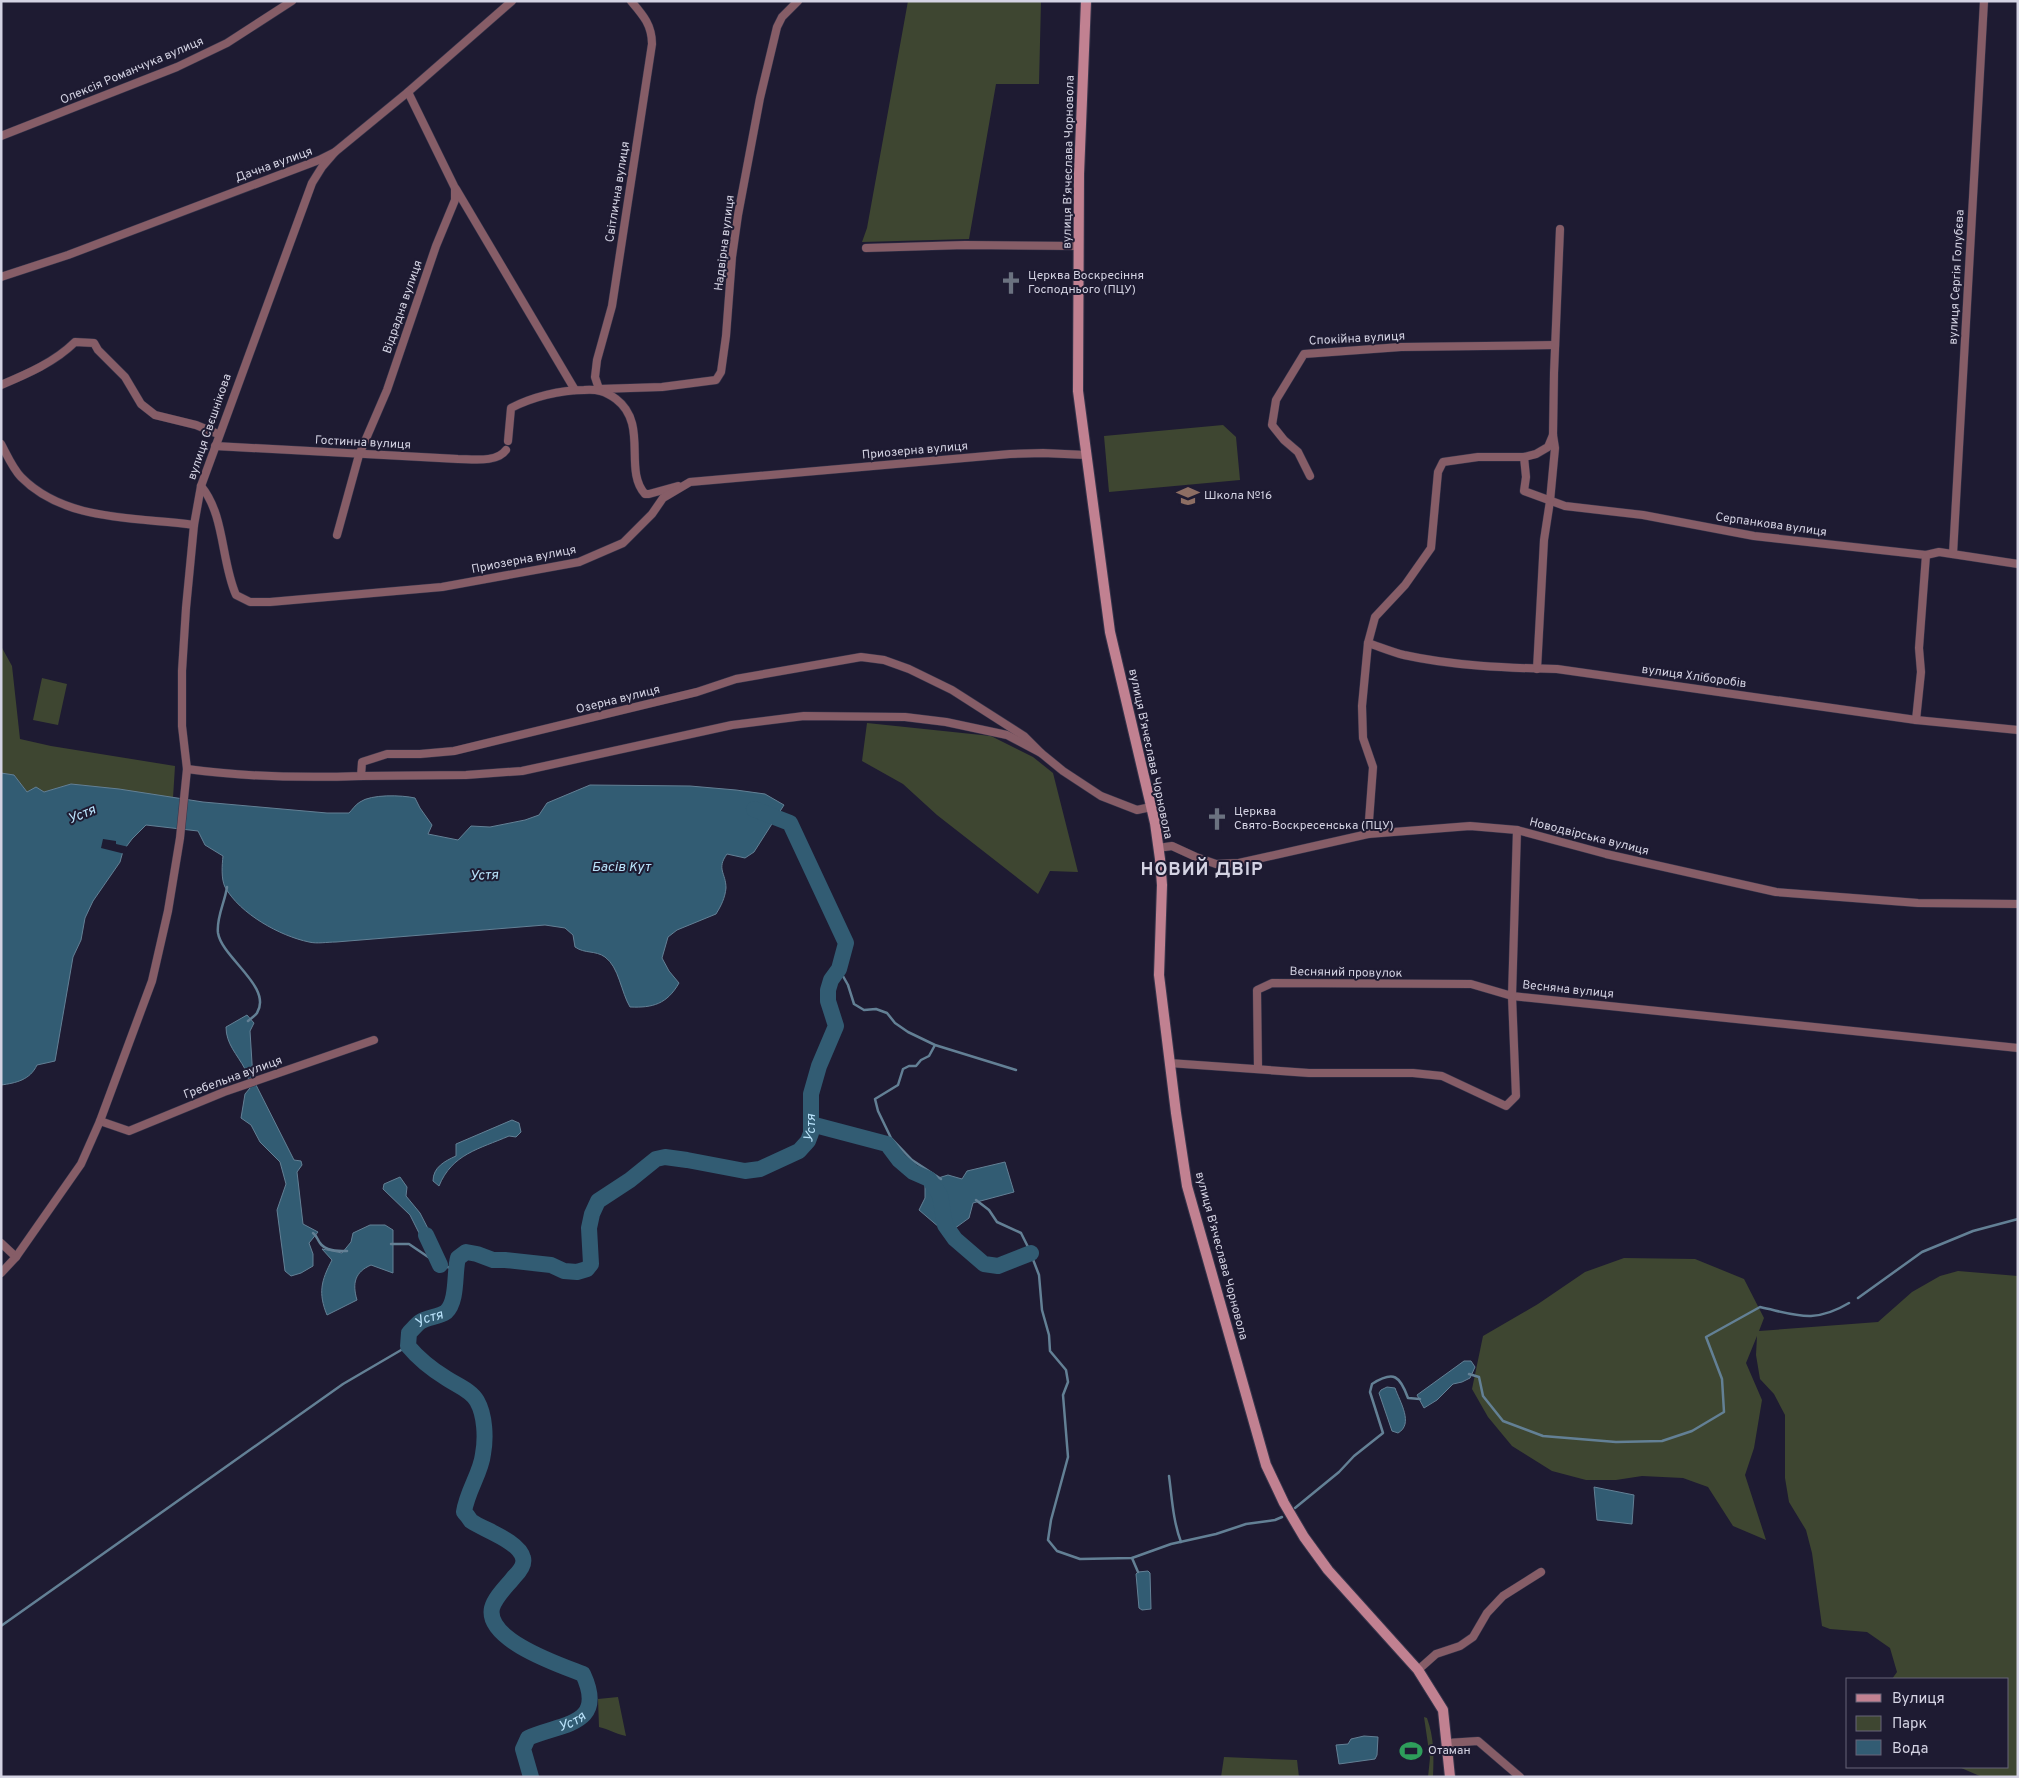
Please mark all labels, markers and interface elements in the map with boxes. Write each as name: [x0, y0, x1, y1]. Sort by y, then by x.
street label: Олексія Романчука вулиця: [58, 33, 206, 109]
street label: вулиця Вʼячеслава Чорновола: [1059, 75, 1079, 249]
street label: Світлична вулиця: [602, 140, 634, 244]
street label: Дачна вулиця: [233, 144, 315, 186]
street label: Надвірна вулиця: [711, 194, 739, 292]
street label: вулиця Сергія Голубєва: [1945, 209, 1969, 345]
street label: Відрадна вулиця: [379, 258, 427, 356]
place label: Церква Воскресіння Господнього (ПЦУ): [1028, 268, 1144, 298]
church icon: Церква Воскресіння Господнього (ПЦУ): [998, 270, 1024, 296]
street label: Спокійна вулиця: [1309, 328, 1405, 350]
street label: вулиця Свєшнікова: [184, 372, 236, 482]
street label: Гостинна вулиця: [315, 432, 411, 454]
street label: Приозерна вулиця: [861, 438, 969, 464]
school or university icon: Школа №16: [1175, 483, 1201, 509]
place label: Школа №16: [1204, 488, 1272, 504]
street label: Серпанкова вулиця: [1714, 509, 1828, 541]
street label: Приозерна вулиця: [470, 542, 578, 578]
street label: вулиця Хліборобів: [1641, 662, 1747, 692]
street label: вулиця Вʼячеслава Чорновола: [1124, 667, 1176, 841]
street label: Озерна вулиця: [574, 682, 662, 718]
water label: Устя: [66, 801, 99, 828]
place label: Церква Свято-Воскресенська (ПЦУ): [1234, 804, 1394, 834]
church icon: Церква Свято-Воскресенська (ПЦУ): [1204, 806, 1230, 832]
street label: Новодвірська вулиця: [1527, 814, 1651, 860]
district label: НОВИЙ ДВІР: [1140, 857, 1264, 882]
water label: Басів Кут: [591, 859, 652, 876]
water label: Устя: [469, 867, 499, 885]
street label: Весняний провулок: [1289, 964, 1403, 982]
street label: Весняна вулиця: [1521, 977, 1615, 1003]
street label: Гребельна вулиця: [181, 1053, 285, 1103]
water label: Устя: [800, 1113, 820, 1145]
street label: вулиця Вʼячеслава Чорновола: [1191, 1170, 1251, 1342]
water label: Устя: [411, 1306, 446, 1331]
legend: [1846, 1678, 2009, 1768]
text: Вулиця: [1892, 1690, 1945, 1709]
water label: Устя: [556, 1708, 590, 1736]
text: Парк: [1892, 1715, 1927, 1734]
sports icon: Отаман: [1398, 1738, 1424, 1764]
text: Вода: [1892, 1740, 1928, 1759]
place label: Отаман: [1428, 1743, 1471, 1759]

